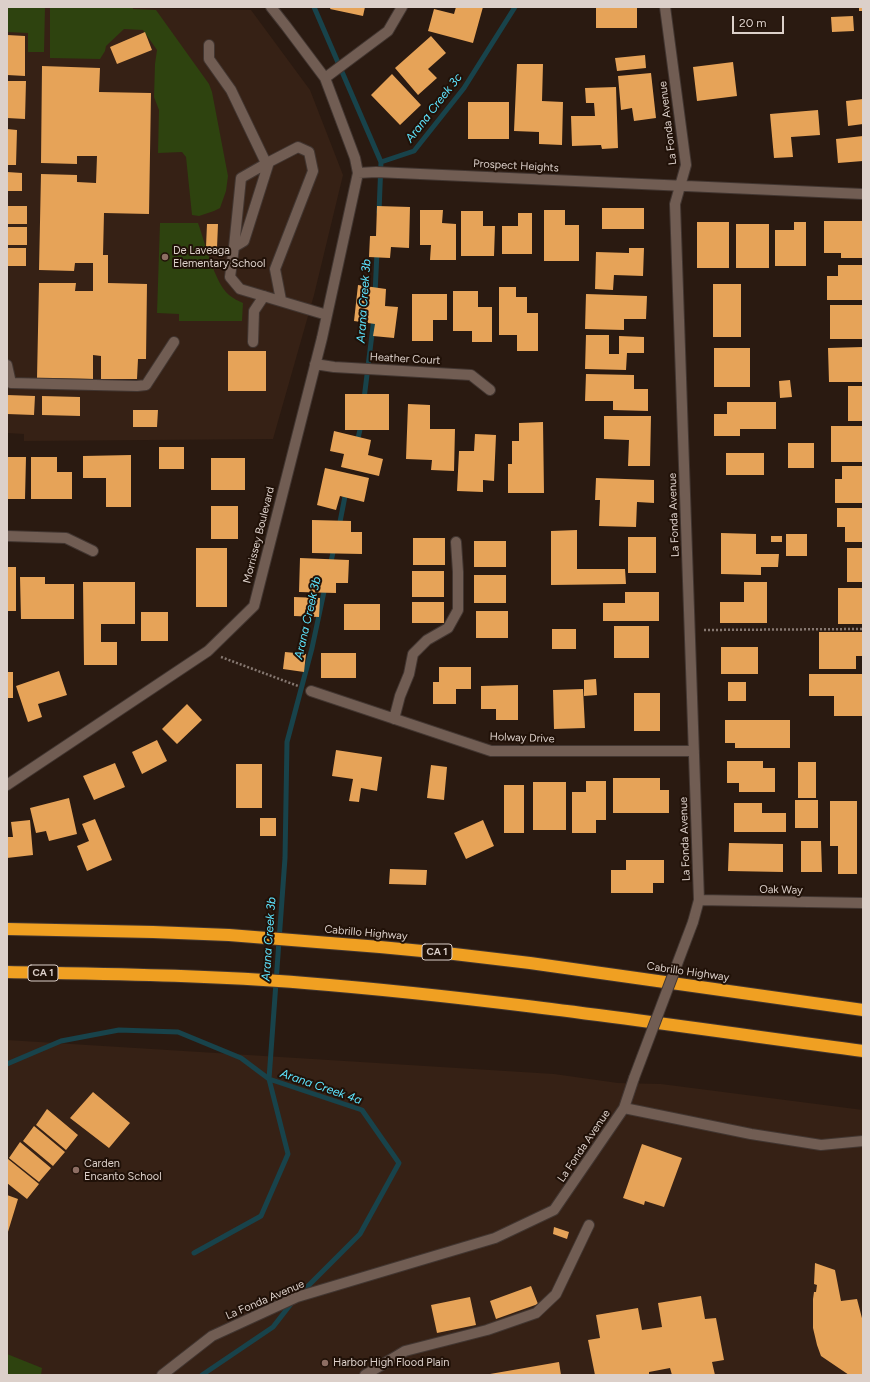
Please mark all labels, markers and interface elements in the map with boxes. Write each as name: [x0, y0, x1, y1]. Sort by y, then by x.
scale bar: [734, 8, 786, 34]
text: 20 m: [739, 16, 767, 30]
water label: Arana Creek 3c: [403, 71, 465, 145]
street label: La Fonda Avenue: [656, 80, 680, 166]
street label: Prospect Heights: [473, 157, 559, 175]
place label: De Laveaga Elementary School: [173, 244, 265, 270]
marker: De Laveaga Elementary School: [160, 252, 170, 262]
water label: Arana Creek 3b: [354, 258, 374, 344]
street label: Heather Court: [369, 351, 441, 367]
street label: La Fonda Avenue: [666, 473, 682, 557]
street label: Morrissey Boulevard: [241, 485, 277, 585]
water label: Arana Creek 3b: [292, 575, 324, 661]
street label: Holway Drive: [489, 730, 555, 746]
street label: La Fonda Avenue: [677, 797, 693, 881]
street label: Oak Way: [759, 883, 803, 897]
water label: Arana Creek 3b: [259, 896, 279, 982]
street label: Cabrillo Highway: [324, 923, 408, 943]
road number: CA 1: [422, 944, 452, 960]
street label: Cabrillo Highway: [646, 960, 730, 984]
road number: CA 1: [28, 965, 58, 981]
water label: Arana Creek 4a: [278, 1066, 364, 1108]
street label: La Fonda Avenue: [555, 1107, 613, 1185]
place label: Carden Encanto School: [84, 1157, 162, 1183]
marker: Carden Encanto School: [71, 1165, 81, 1175]
street label: La Fonda Avenue: [224, 1277, 306, 1323]
place label: Harbor High Flood Plain: [333, 1356, 449, 1370]
marker: Harbor High Flood Plain: [320, 1358, 330, 1368]

